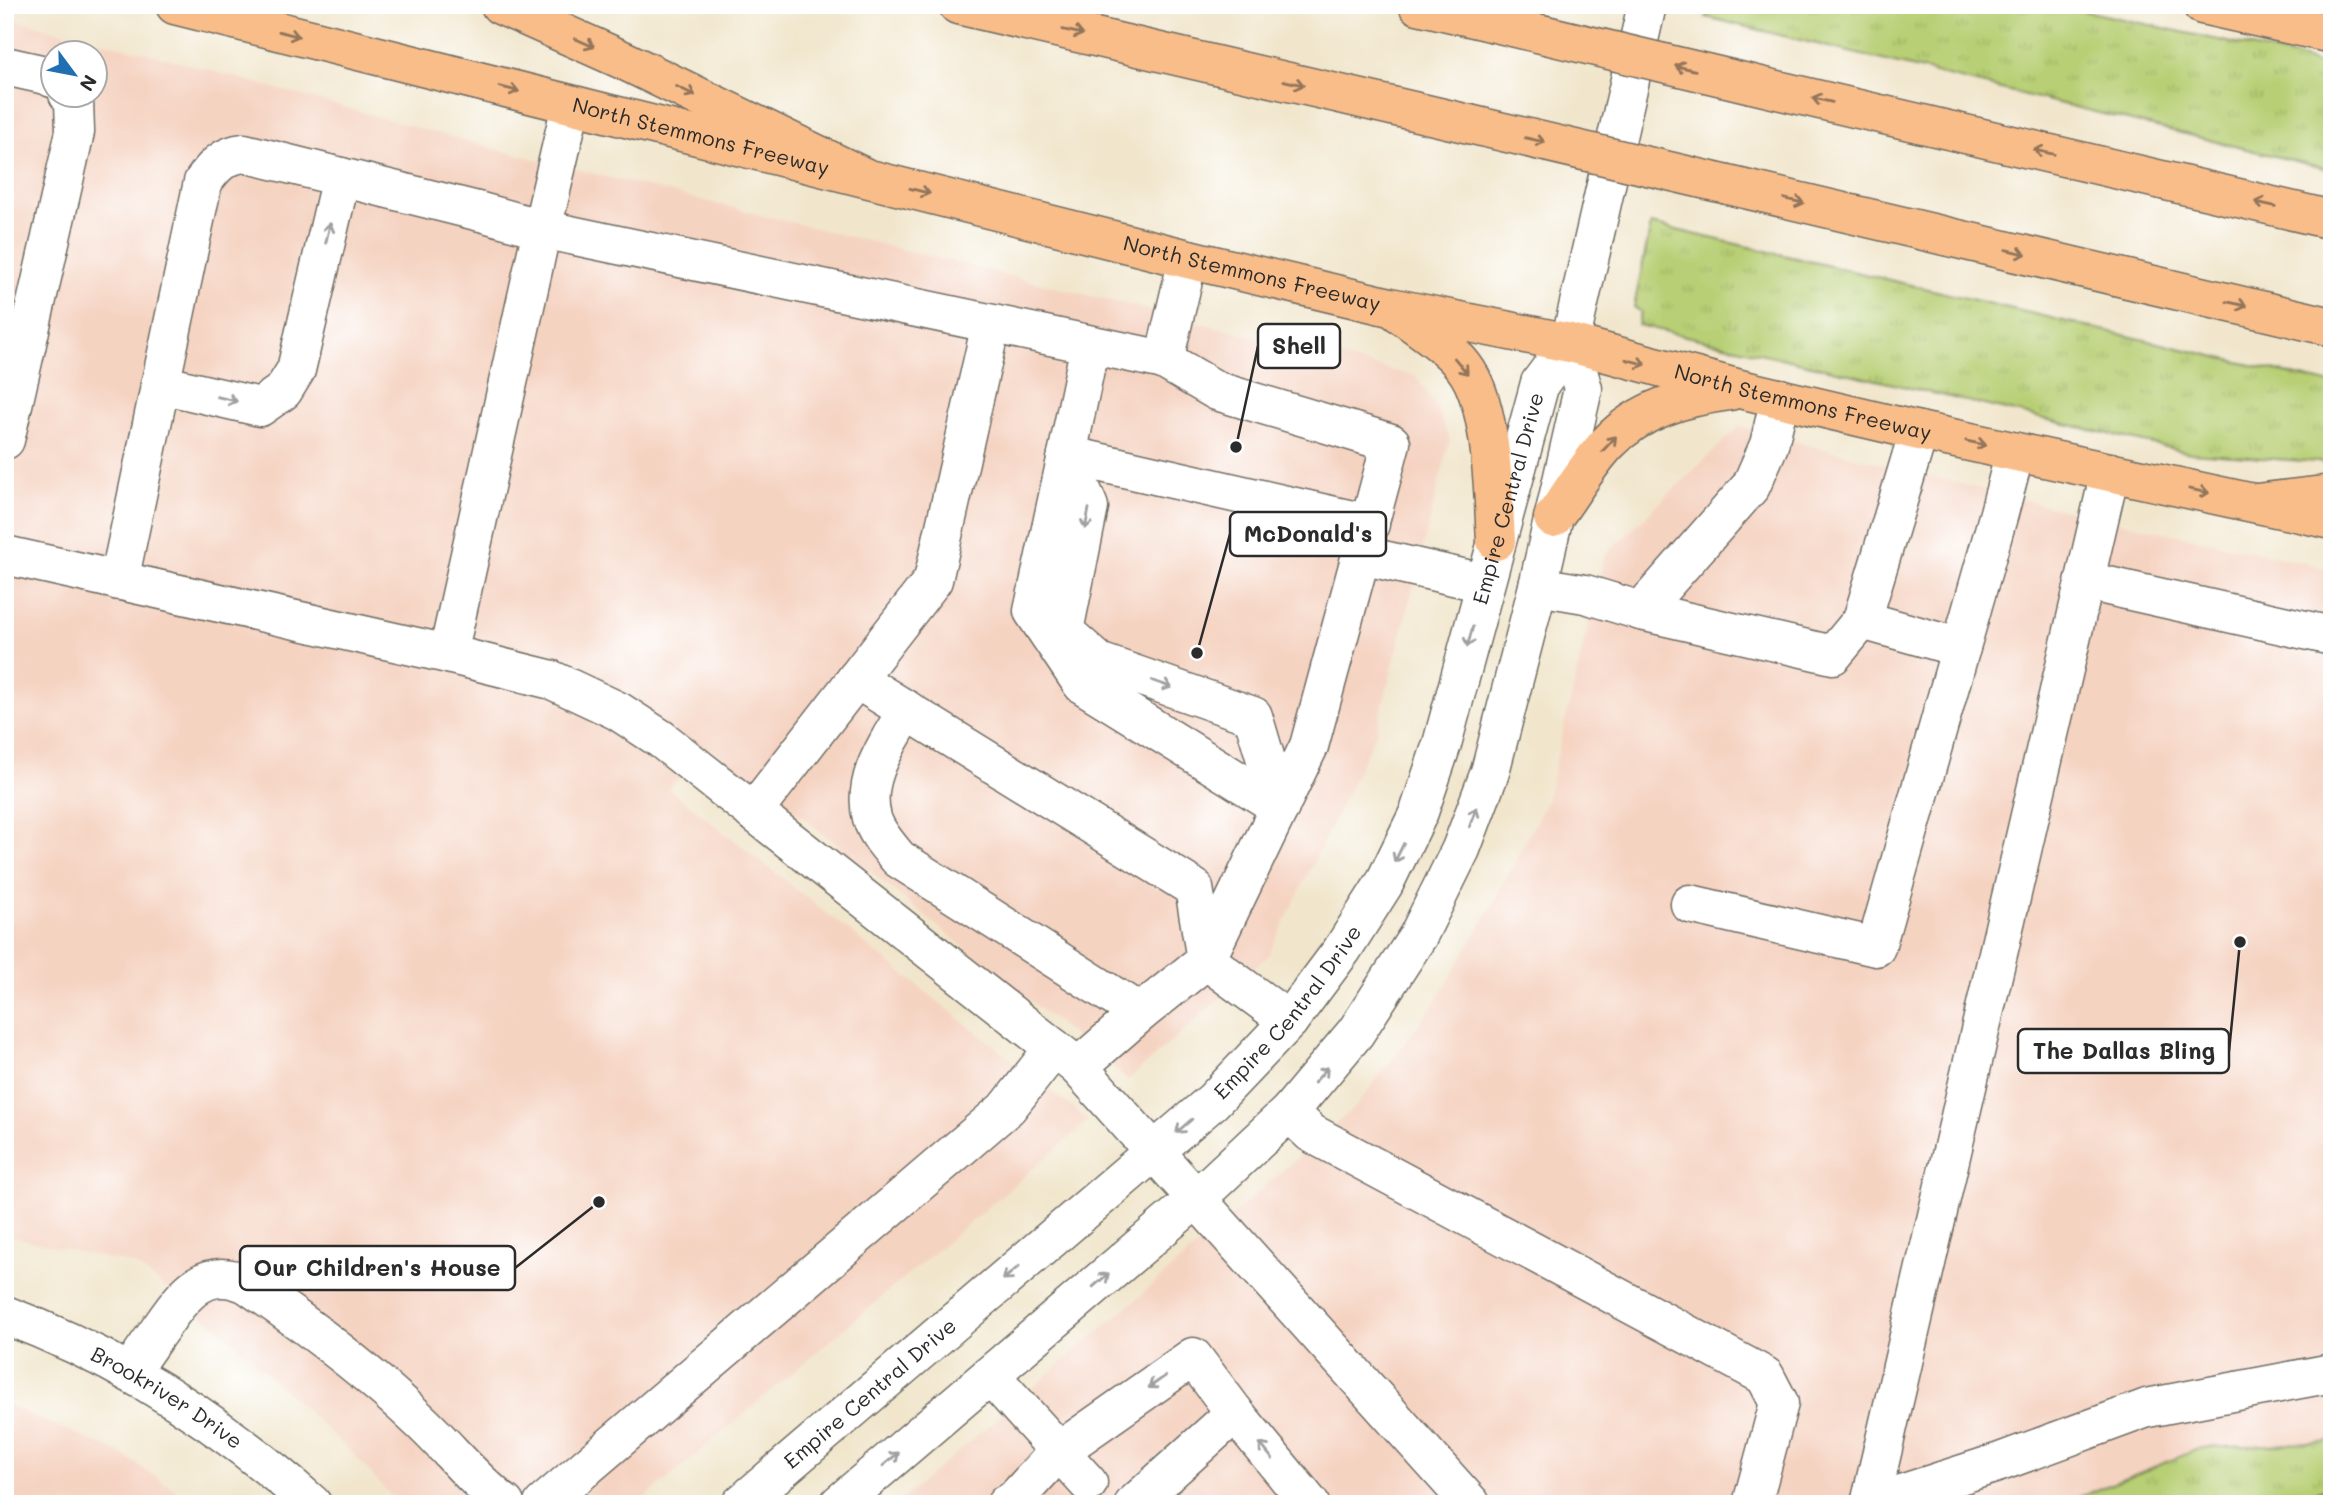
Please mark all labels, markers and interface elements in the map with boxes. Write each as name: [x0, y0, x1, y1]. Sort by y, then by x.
one-way arrow: [1061, 26, 1084, 39]
one-way arrow: [277, 28, 299, 41]
one-way arrow: [574, 37, 595, 50]
north arrow: [38, 38, 108, 108]
one-way arrow: [1674, 61, 1697, 74]
text: N: [74, 71, 103, 96]
one-way arrow: [1282, 77, 1305, 91]
one-way arrow: [497, 83, 520, 96]
one-way arrow: [675, 84, 696, 98]
street label: North Stemmons Freeway: [570, 90, 832, 181]
one-way arrow: [1811, 93, 1834, 107]
one-way arrow: [1523, 133, 1546, 147]
one-way arrow: [2033, 145, 2056, 159]
one-way arrow: [908, 185, 931, 198]
one-way arrow: [1782, 194, 1805, 208]
one-way arrow: [2254, 197, 2277, 211]
one-way arrow: [322, 222, 335, 245]
street label: North Stemmons Freeway: [1121, 228, 1384, 316]
one-way arrow: [2004, 246, 2027, 260]
one-way arrow: [2225, 298, 2248, 312]
callout: Shell: [1258, 324, 1340, 368]
text: Shell: [1272, 330, 1326, 360]
one-way arrow: [1624, 356, 1647, 369]
one-way arrow: [1453, 357, 1469, 375]
street label: North Stemmons Freeway: [1672, 357, 1934, 445]
street label: Empire Central Drive: [1466, 389, 1549, 607]
one-way arrow: [215, 393, 238, 406]
one-way arrow: [1600, 436, 1617, 453]
one-way arrow: [1964, 437, 1987, 451]
one-way arrow: [2187, 484, 2210, 498]
one-way arrow: [1079, 507, 1093, 530]
callout: McDonald's: [1230, 512, 1386, 556]
text: McDonald's: [1244, 518, 1372, 548]
one-way arrow: [1463, 625, 1476, 648]
one-way arrow: [1151, 678, 1173, 691]
one-way arrow: [1468, 807, 1480, 829]
one-way arrow: [1392, 842, 1406, 863]
street label: Empire Central Drive: [1207, 919, 1366, 1104]
callout: The Dallas Bling: [2018, 1029, 2229, 1073]
text: The Dallas Bling: [2033, 1035, 2215, 1065]
one-way arrow: [1313, 1067, 1329, 1085]
one-way arrow: [1176, 1118, 1194, 1134]
callout: Our Children's House: [240, 1246, 515, 1290]
text: Our Children's House: [254, 1252, 500, 1282]
one-way arrow: [1003, 1265, 1021, 1281]
one-way arrow: [1091, 1272, 1109, 1288]
street label: Empire Central Drive: [777, 1311, 961, 1474]
street label: Brookriver Drive: [87, 1339, 248, 1454]
one-way arrow: [1148, 1375, 1167, 1389]
one-way arrow: [1259, 1442, 1274, 1460]
one-way arrow: [881, 1452, 899, 1467]

